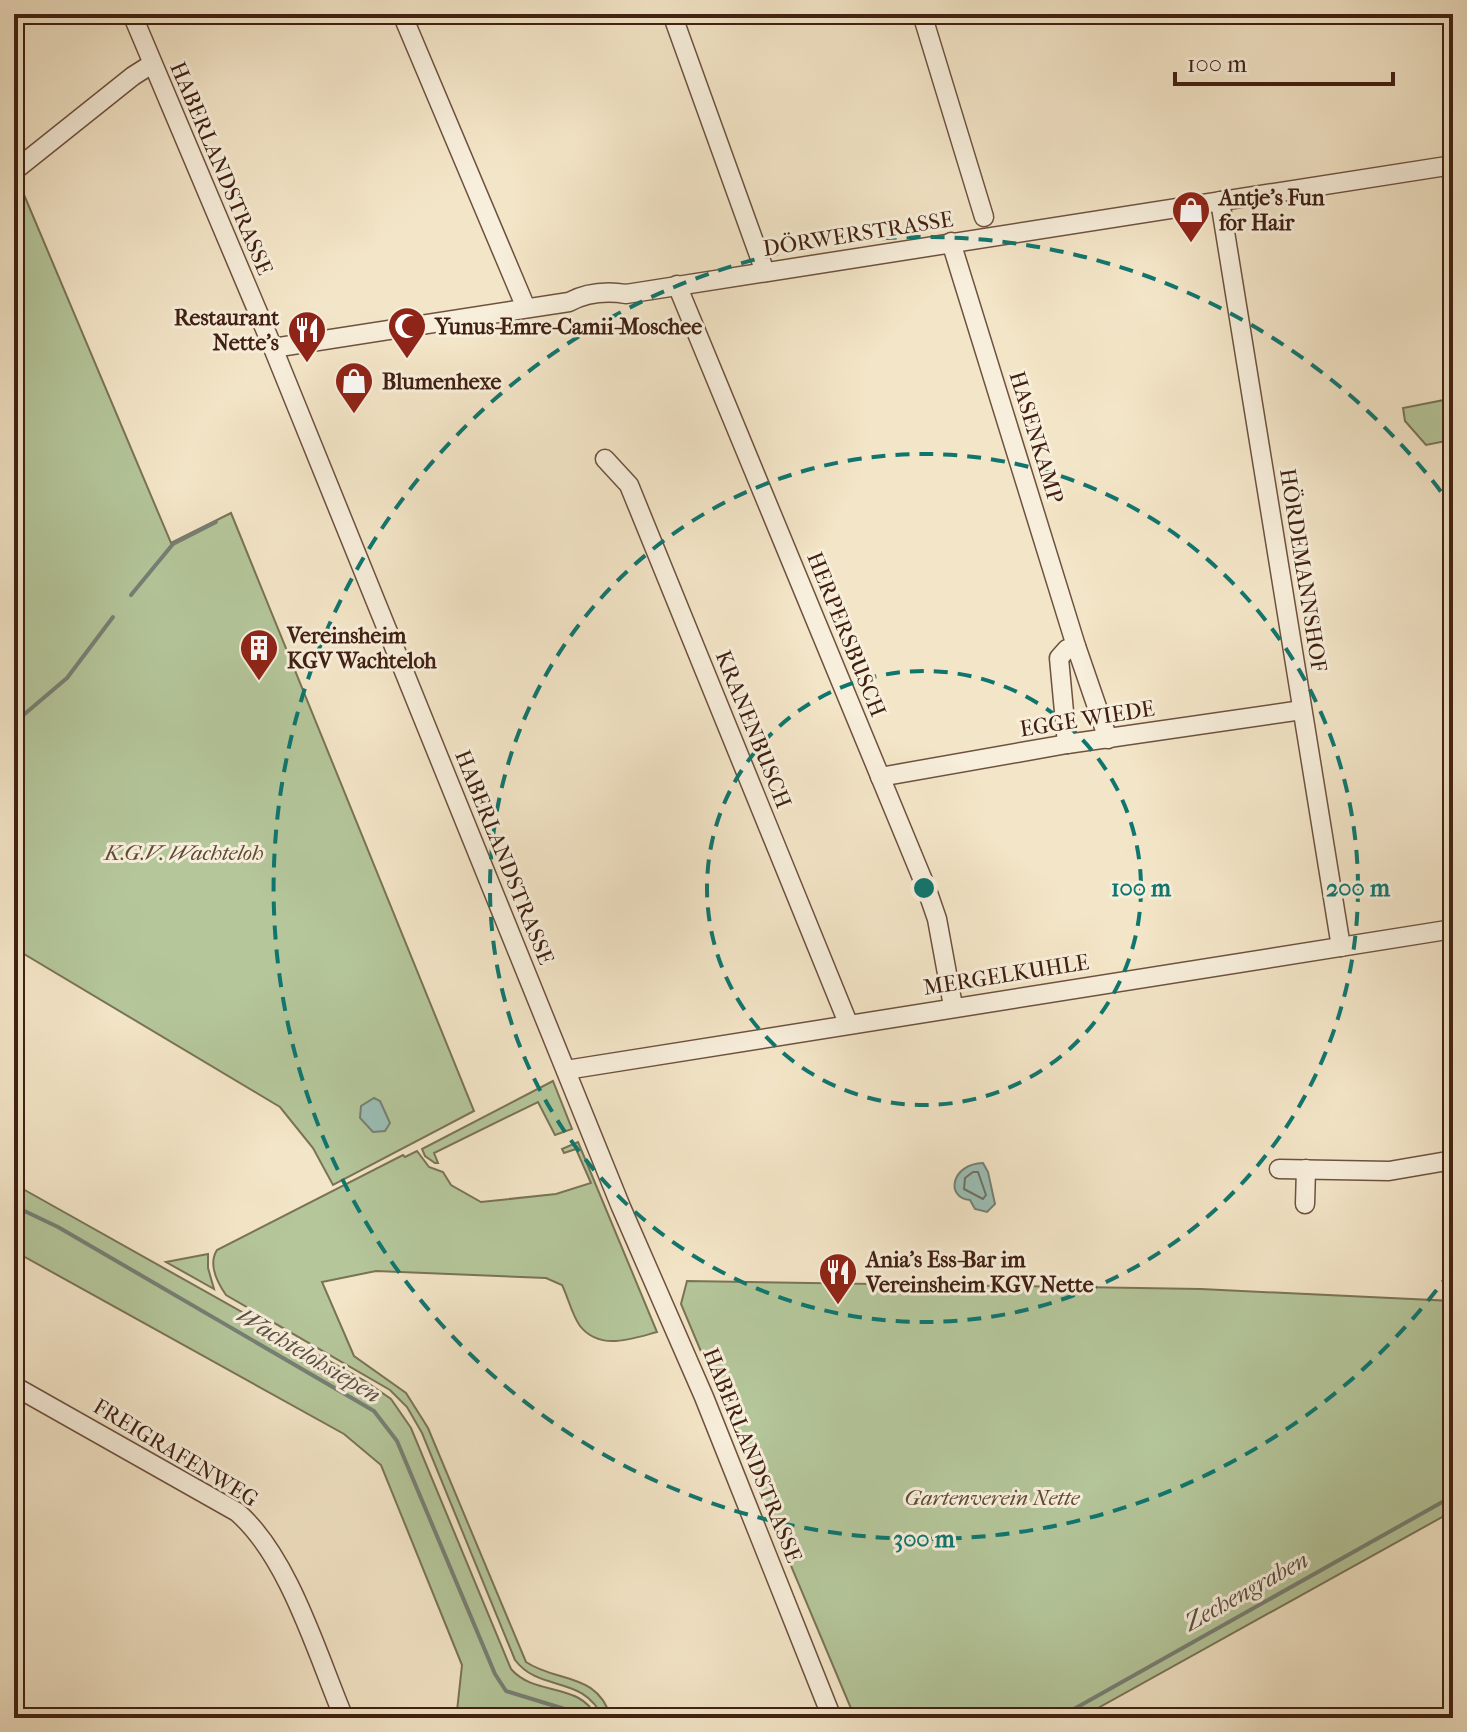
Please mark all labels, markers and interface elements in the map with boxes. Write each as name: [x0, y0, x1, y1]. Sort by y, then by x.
scale bar: [1175, 36, 1393, 86]
text: 100 m: [1187, 50, 1247, 78]
street label: HABERLANDSTRASSE: [164, 58, 278, 279]
place label: Antje's Fun for Hair: [1217, 185, 1325, 236]
shop icon: Antje's Fun for Hair: [1170, 189, 1212, 244]
street label: DÖRWERSTRASSE: [761, 205, 955, 262]
place label: Restaurant Nette's: [174, 305, 280, 356]
mosque icon: Yunus-Emre-Camii-Moschee: [386, 305, 428, 360]
restaurant icon: Restaurant Nette's: [286, 309, 328, 364]
place label: Yunus-Emre-Camii-Moschee: [434, 314, 702, 340]
shop icon: Blumenhexe: [333, 360, 375, 415]
street label: HASENKAMP: [1004, 368, 1068, 507]
place label: Blumenhexe: [382, 369, 502, 395]
street label: HÖRDEMANNSHOF: [1274, 467, 1333, 674]
street label: HERPERSBUSCH: [801, 548, 891, 721]
place label: Vereinsheim KGV Wachteloh: [286, 623, 437, 674]
building icon: Vereinsheim KGV Wachteloh: [238, 627, 280, 682]
street label: KRANENBUSCH: [710, 647, 797, 812]
street label: EGGE WIEDE: [1018, 695, 1156, 742]
street label: HABERLANDSTRASSE: [449, 746, 559, 968]
park label: K.G.V. Wachteloh: [103, 840, 263, 866]
centre of rings: [910, 874, 938, 902]
text: 100 m: [1111, 874, 1172, 902]
text: 200 m: [1326, 874, 1391, 902]
street label: MERGELKUHLE: [921, 949, 1091, 1001]
place label: Ania's Ess-Bar im Vereinsheim KGV Nette: [864, 1247, 1094, 1298]
restaurant icon: Ania's Ess-Bar im Vereinsheim KGV Nette: [817, 1251, 859, 1306]
water label: Wachtelohsiepen: [232, 1301, 386, 1409]
street label: HABERLANDSTRASSE: [697, 1344, 807, 1566]
street label: FREIGRAFENWEG: [88, 1393, 263, 1512]
park label: Gartenverein Nette: [904, 1485, 1081, 1511]
text: 300 m: [893, 1525, 956, 1553]
water label: Zechengraben: [1177, 1545, 1313, 1637]

